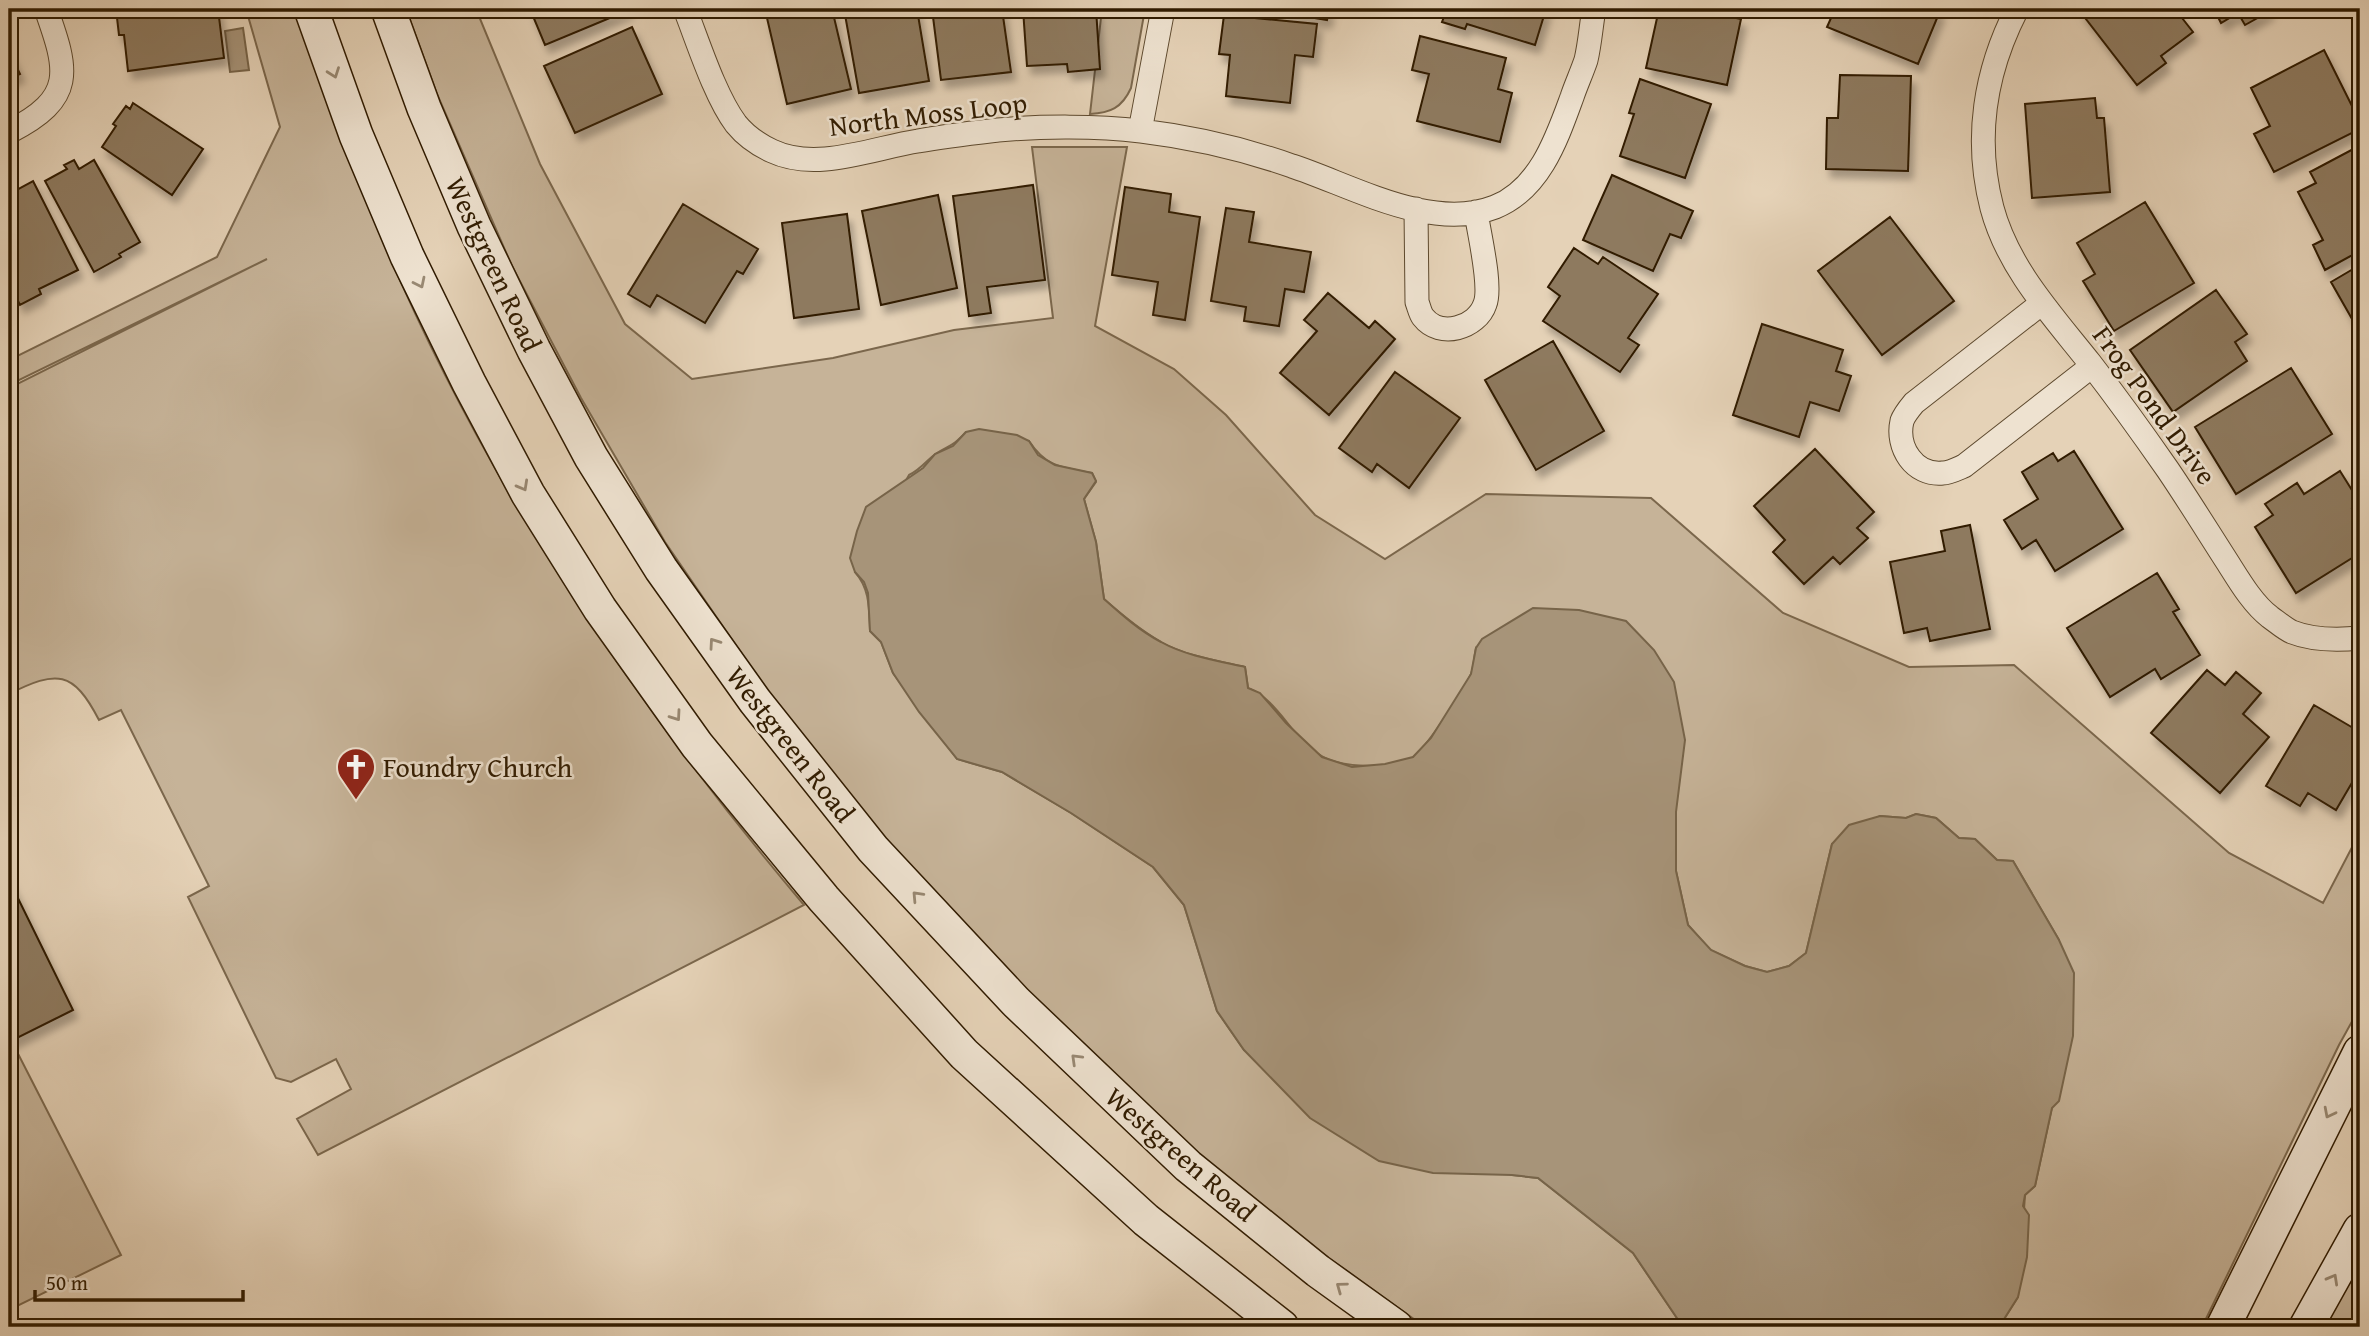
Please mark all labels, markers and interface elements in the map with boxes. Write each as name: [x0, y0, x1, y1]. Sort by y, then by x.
one-way arrow: [325, 67, 339, 79]
street label: North Moss Loop: [827, 81, 1029, 146]
street label: Westgreen Road: [436, 170, 553, 358]
one-way arrow: [412, 276, 426, 288]
street label: Frog Pond Drive: [2084, 317, 2227, 493]
one-way arrow: [515, 479, 529, 491]
one-way arrow: [710, 638, 722, 651]
street label: Westgreen Road: [717, 657, 866, 831]
one-way arrow: [668, 708, 680, 721]
church icon: Foundry Church: [335, 746, 377, 801]
place label: Foundry Church: [383, 746, 573, 787]
one-way arrow: [913, 891, 926, 904]
one-way arrow: [1071, 1055, 1084, 1068]
street label: Westgreen Road: [1097, 1076, 1266, 1231]
one-way arrow: [2324, 1106, 2338, 1118]
scale bar: [35, 1259, 243, 1303]
text: 50 m: [46, 1267, 88, 1298]
one-way arrow: [2325, 1273, 2338, 1286]
one-way arrow: [1336, 1283, 1349, 1295]

